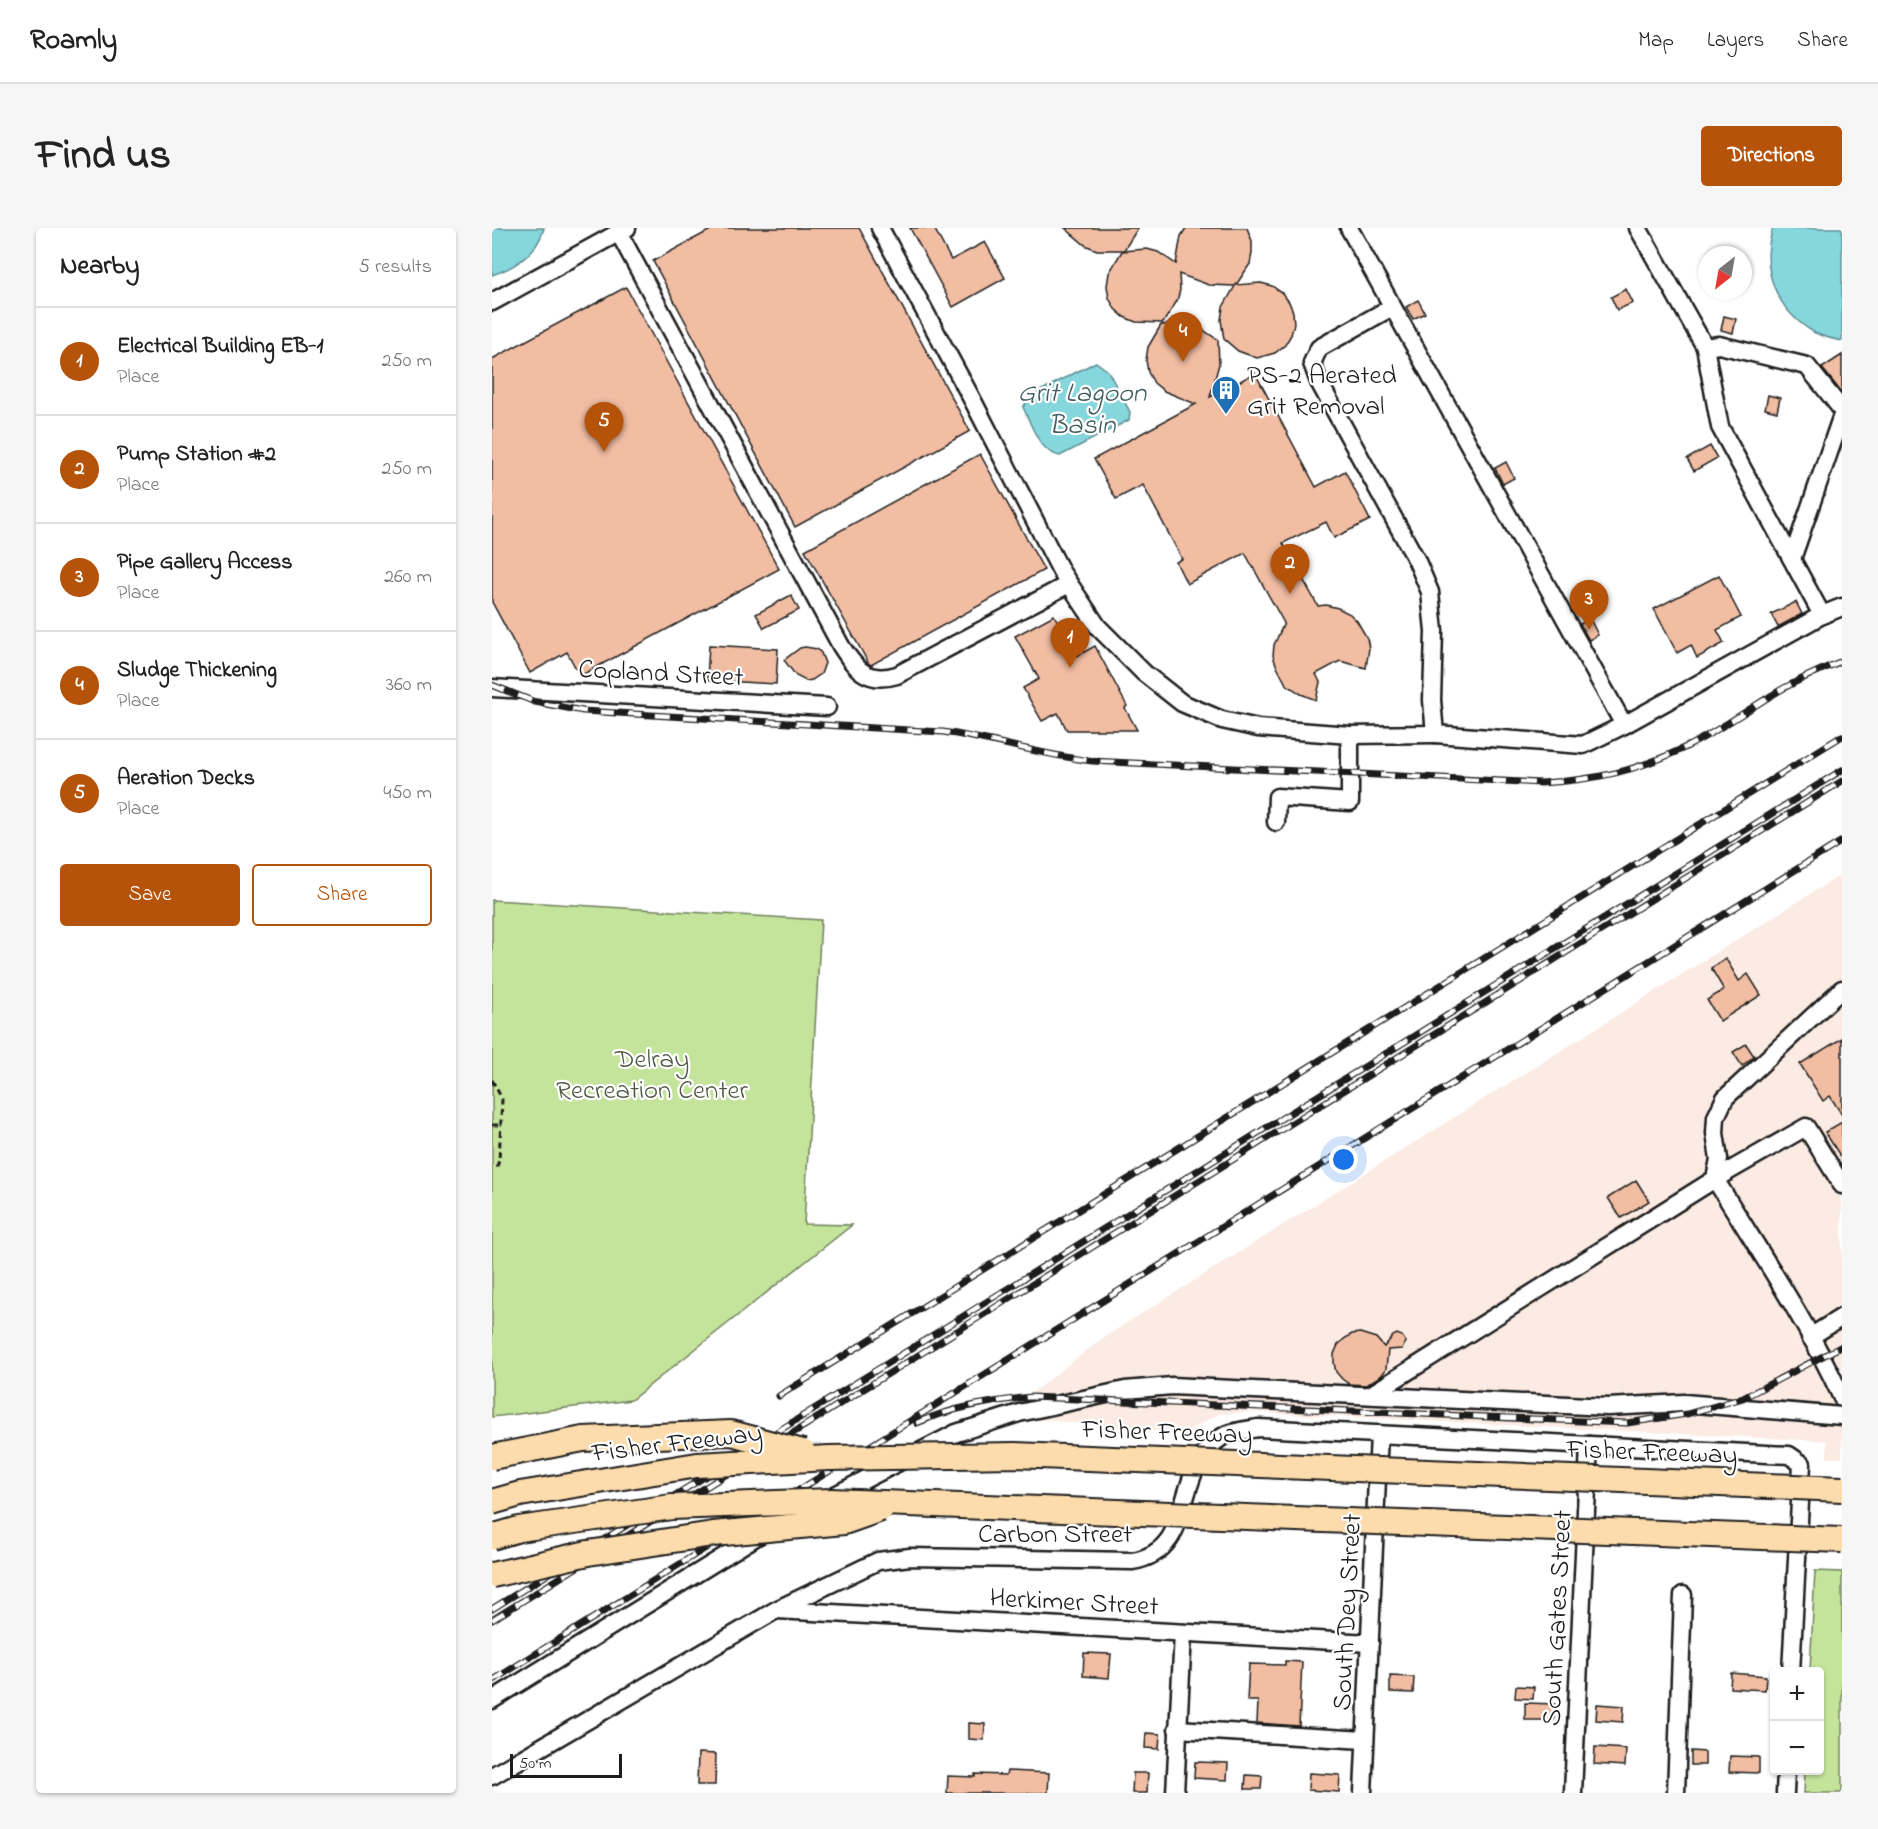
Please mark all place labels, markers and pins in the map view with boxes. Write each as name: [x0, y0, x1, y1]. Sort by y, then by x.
pin: 4: [1164, 312, 1202, 362]
place label: PS-2 Aerated Grit Removal: [1247, 357, 1397, 427]
building icon: PS-2 Aerated Grit Removal: [1210, 374, 1242, 416]
pin: 5: [584, 402, 624, 452]
pin: 2: [1270, 544, 1310, 594]
pin: 3: [1570, 580, 1608, 630]
pin: 1: [1050, 618, 1090, 668]

